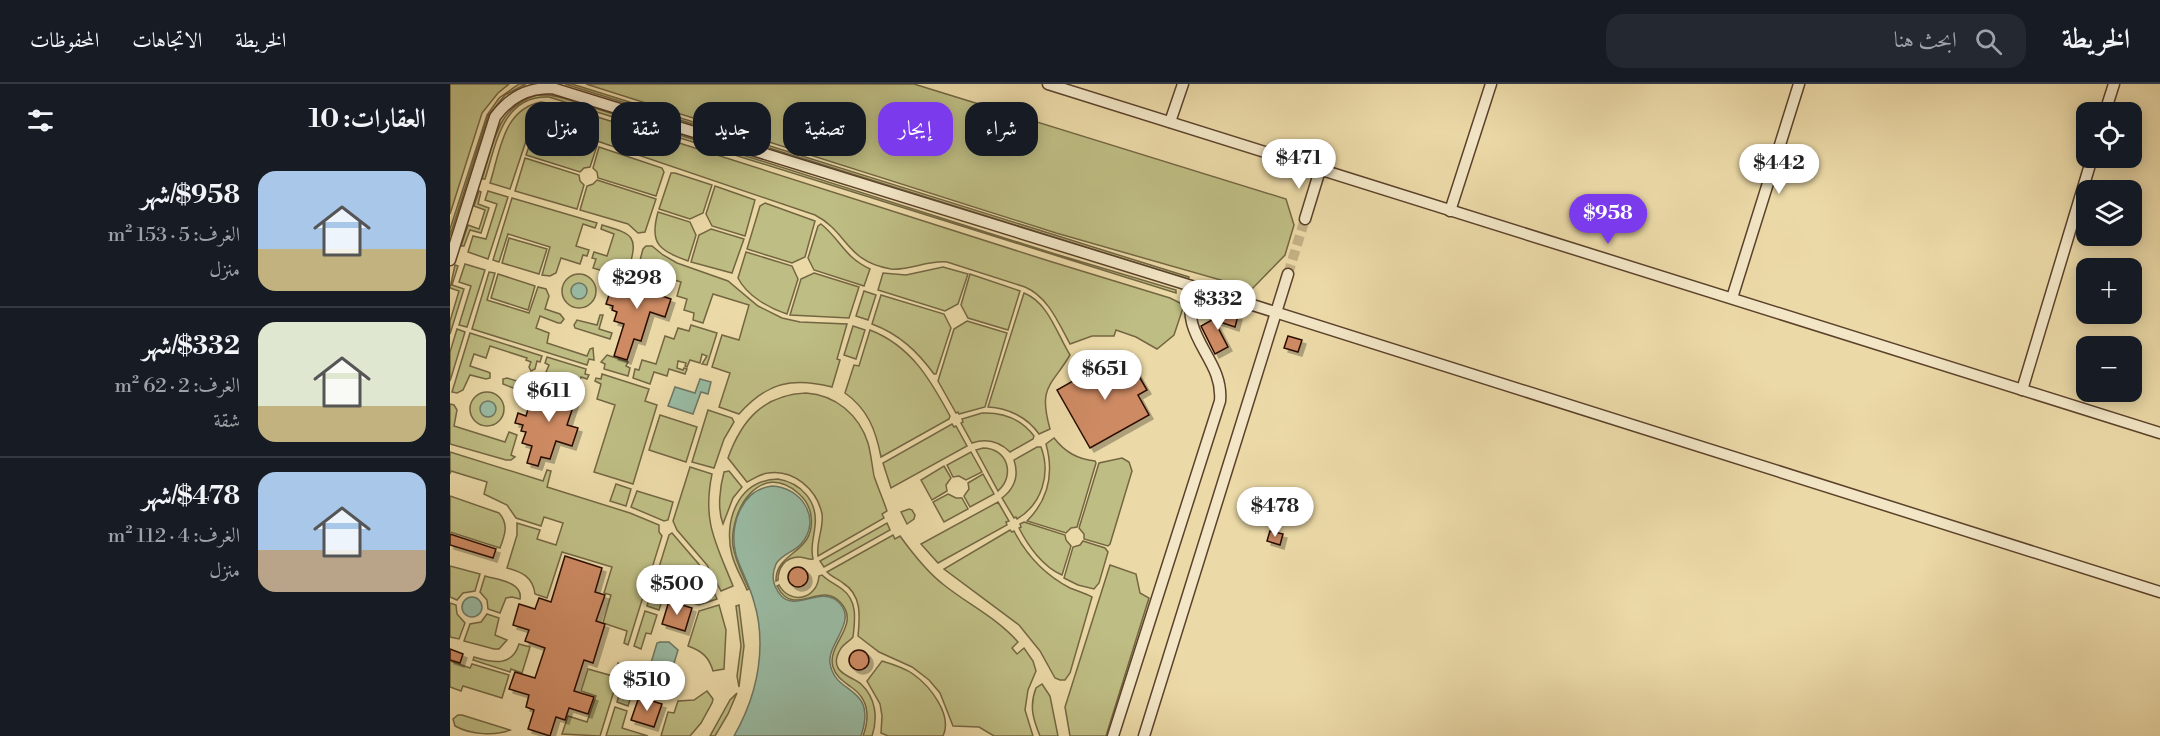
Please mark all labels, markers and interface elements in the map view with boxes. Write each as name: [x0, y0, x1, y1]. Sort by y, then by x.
search box: [1606, 14, 2026, 68]
text: الخريطة: [2062, 22, 2130, 57]
icon: search: [1972, 25, 2005, 58]
text: ابحث هنا: [1894, 27, 1957, 54]
text: المحفوظات: [30, 28, 99, 54]
text: الاتجاهات: [132, 28, 202, 54]
text: الخريطة: [235, 28, 286, 54]
chip: منزل: [525, 102, 599, 156]
chip: شقة: [611, 102, 681, 156]
chip: جديد: [693, 102, 771, 156]
chip: تصفية: [783, 102, 866, 156]
chip: إيجار: [878, 102, 953, 156]
chip: شراء: [965, 102, 1038, 156]
map controls: [2076, 102, 2142, 402]
button: locate: [2076, 102, 2142, 168]
text: العقارات: 10: [309, 103, 426, 135]
icon: filters: [24, 104, 57, 137]
pin: $471: [1263, 139, 1335, 190]
pin: $442: [1743, 144, 1815, 195]
text: $471: [1276, 146, 1322, 171]
text: $442: [1753, 151, 1805, 176]
text: $958/شهر: [141, 179, 240, 211]
button: layers: [2076, 180, 2142, 246]
pin: $958: [1572, 194, 1644, 245]
icon: home: [306, 195, 378, 267]
text: $958: [1583, 201, 1633, 226]
text: الغرف: 5 · 153 m²: [108, 223, 240, 248]
text: منزل: [209, 258, 240, 283]
button: +: [2076, 258, 2142, 324]
pin: $298: [601, 259, 673, 310]
text: $298: [612, 266, 662, 291]
pin: $332: [1182, 280, 1254, 331]
text: $332: [1194, 287, 1242, 312]
text: $332/شهر: [142, 330, 240, 362]
button: −: [2076, 336, 2142, 402]
icon: home: [306, 346, 378, 418]
pin: $651: [1069, 350, 1141, 401]
text: $651: [1082, 357, 1128, 382]
pin: $611: [513, 372, 585, 423]
text: الغرف: 2 · 62 m²: [115, 374, 240, 399]
text: $611: [527, 379, 571, 404]
text: شقة: [214, 409, 240, 434]
text: $478/شهر: [142, 480, 240, 512]
pin: $478: [1239, 487, 1311, 538]
text: $478: [1251, 494, 1299, 519]
icon: home: [306, 496, 378, 568]
text: الغرف: 4 · 112 m²: [108, 524, 240, 549]
text: منزل: [209, 559, 240, 584]
pin: $500: [641, 565, 713, 616]
text: $500: [650, 572, 704, 597]
pin: $510: [611, 661, 683, 712]
text: $510: [623, 668, 671, 693]

